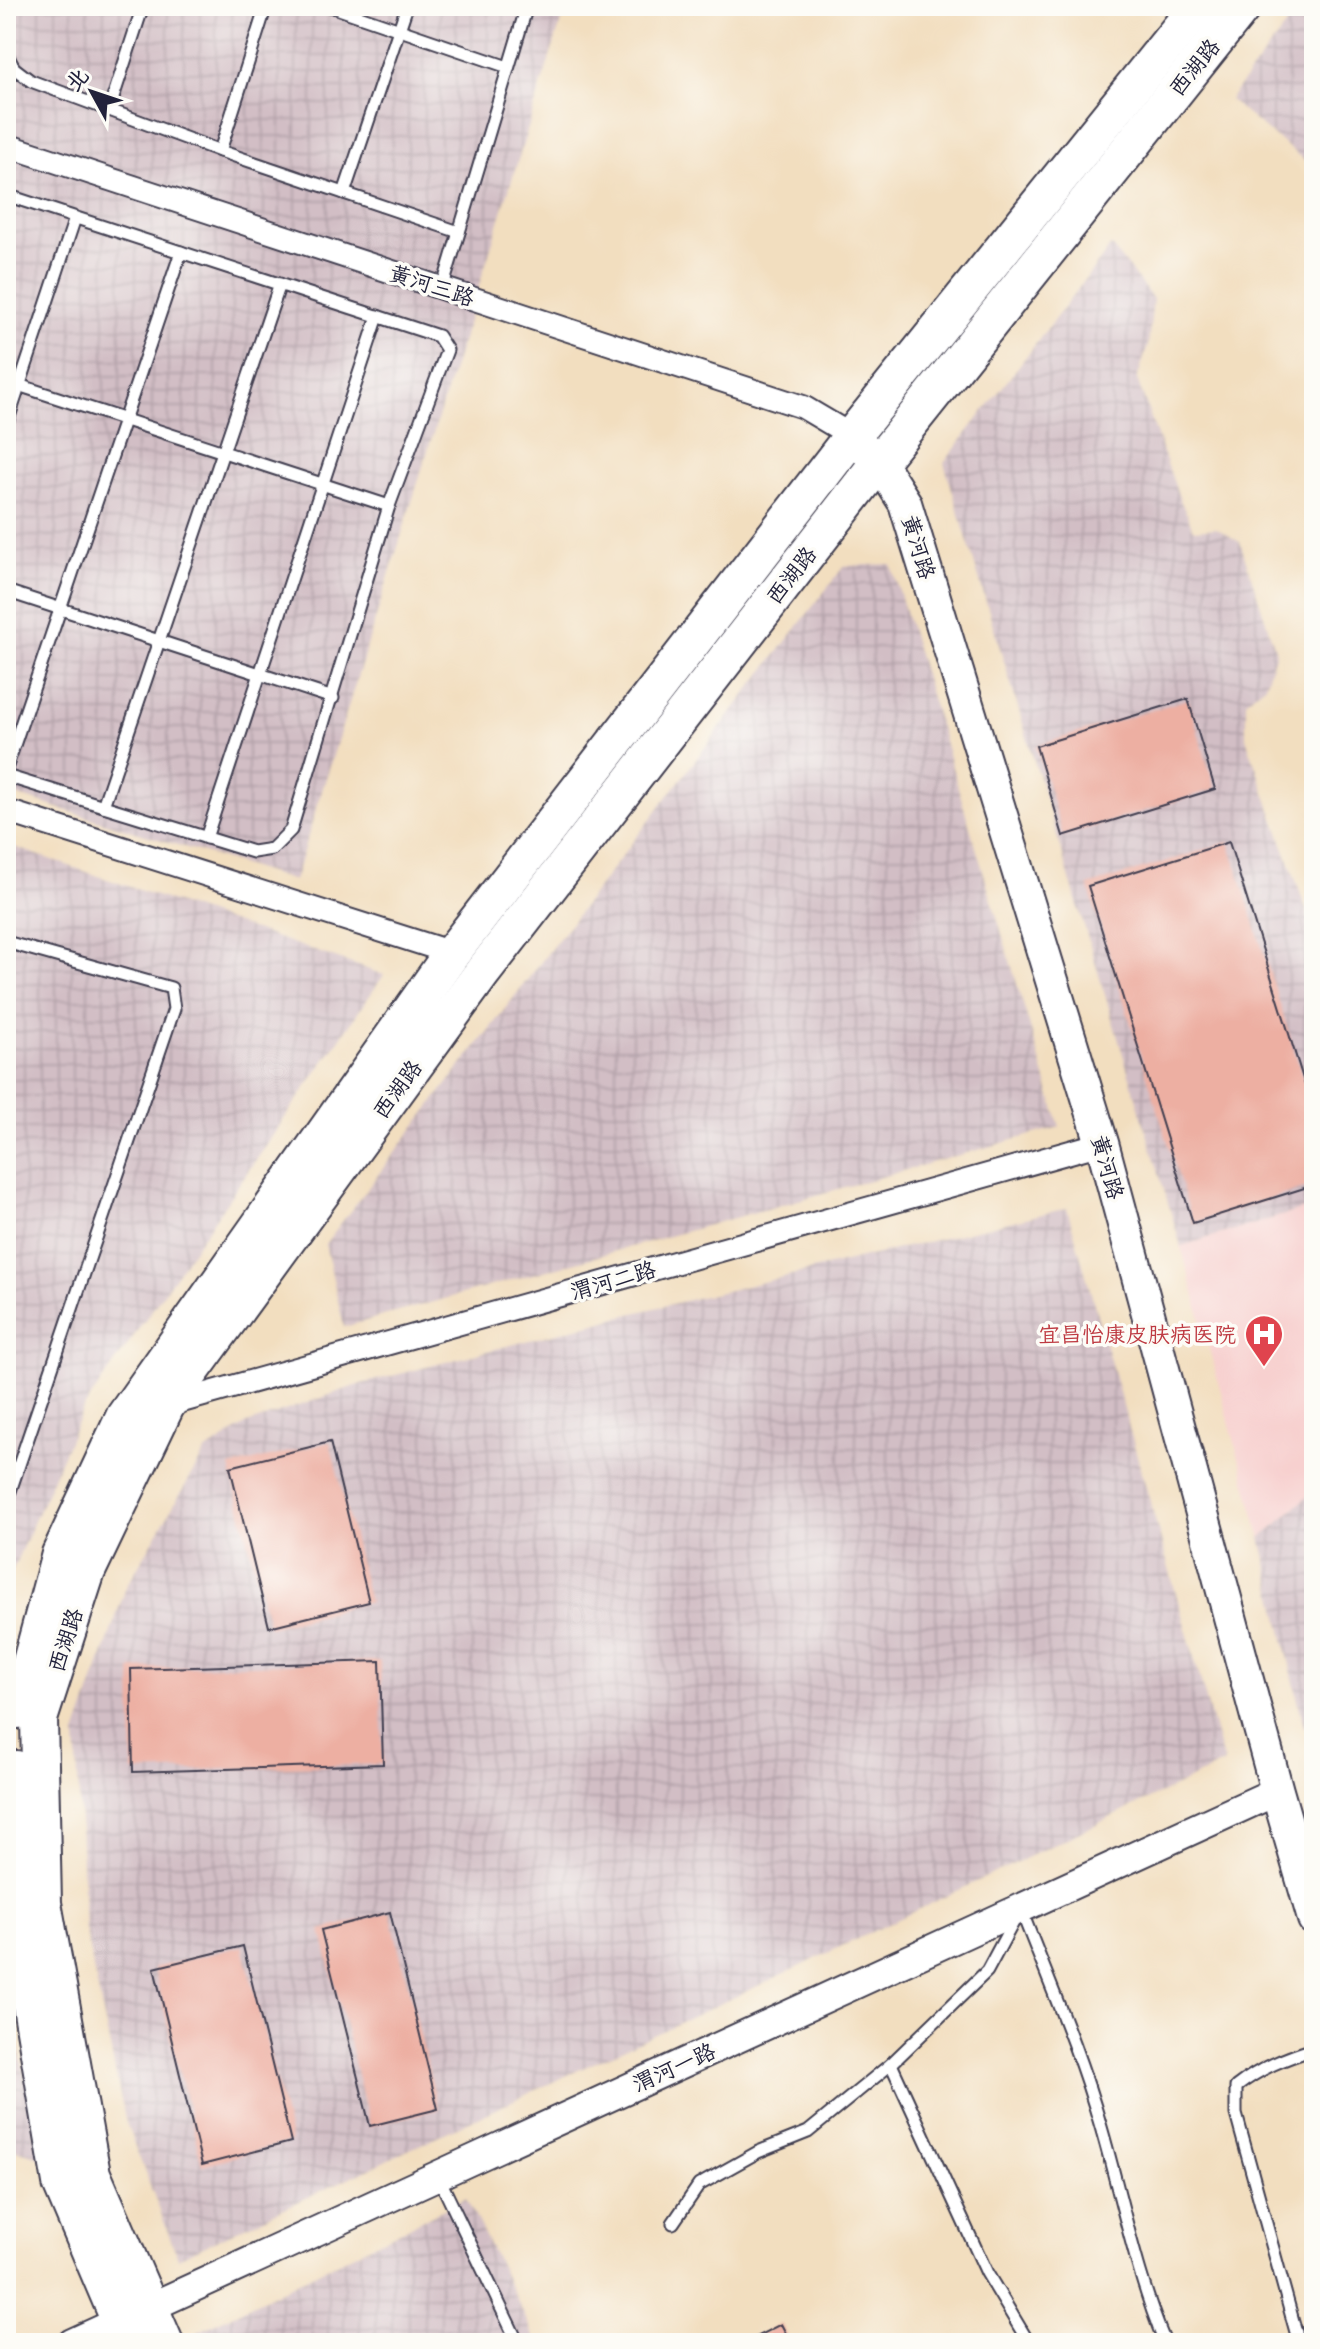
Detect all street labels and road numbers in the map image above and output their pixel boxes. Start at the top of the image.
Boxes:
street label: 西湖路 [1162,33,1226,101]
street label: 黄河三路 [386,258,478,312]
street label: 黄河路 [896,511,942,583]
street label: 西湖路 [760,540,822,610]
street label: 西湖路 [366,1054,428,1124]
street label: 黄河路 [1085,1131,1131,1203]
street label: 渭河二路 [567,1254,659,1306]
street label: 西湖路 [41,1604,89,1676]
street label: 渭河一路 [628,2036,720,2098]

